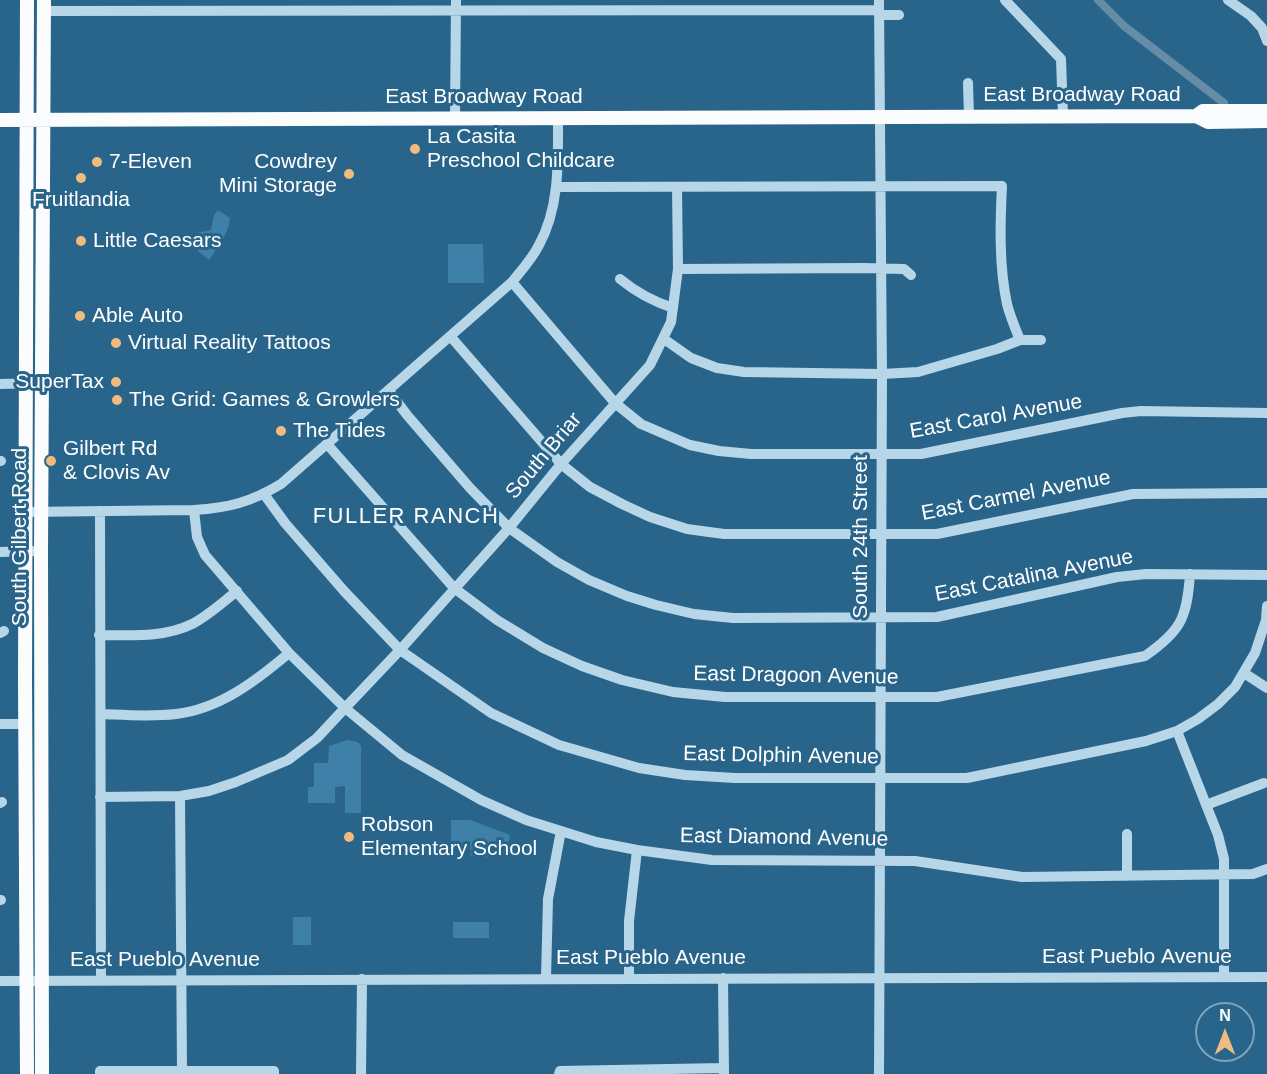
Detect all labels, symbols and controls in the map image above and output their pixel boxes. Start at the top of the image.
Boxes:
street label: East Broadway Road [983,82,1181,108]
street label: East Broadway Road [385,84,583,110]
place label: La Casita Preschool Childcare [427,124,615,174]
marker: La Casita Preschool Childcare [408,142,422,156]
place label: 7-Eleven [109,149,192,175]
place label: Cowdrey Mini Storage [219,149,337,199]
marker: 7-Eleven [90,155,104,169]
marker: Cowdrey Mini Storage [342,167,356,181]
marker: Fruitlandia [74,171,88,185]
place label: Fruitlandia [32,187,130,213]
place label: Little Caesars [93,228,221,254]
marker: Little Caesars [74,234,88,248]
place label: Able Auto [92,303,183,329]
marker: Able Auto [73,309,87,323]
place label: Virtual Reality Tattoos [128,330,331,356]
marker: Virtual Reality Tattoos [109,336,123,350]
place label: SuperTax [15,369,104,395]
marker: SuperTax [109,375,123,389]
place label: The Grid: Games & Growlers [129,387,400,413]
street label: East Carol Avenue [908,389,1084,445]
marker: The Grid: Games & Growlers [110,393,124,407]
street label: South Briar [501,408,587,504]
place label: The Tides [293,418,386,444]
marker: The Tides [274,424,288,438]
place label: Gilbert Rd & Clovis Av [63,436,170,486]
street label: South Gilbert Road [7,448,33,626]
marker: Gilbert Rd & Clovis Av [44,454,58,468]
street label: South 24th Street [848,455,874,619]
street label: East Carmel Avenue [919,465,1113,527]
district label: FULLER RANCH [313,504,499,530]
street label: East Catalina Avenue [933,544,1135,608]
street label: East Dragoon Avenue [693,662,899,690]
street label: East Dolphin Avenue [683,742,879,770]
place label: Robson Elementary School [361,812,537,862]
street label: East Diamond Avenue [680,824,888,852]
marker: Robson Elementary School [342,830,356,844]
street label: East Pueblo Avenue [1042,944,1232,970]
street label: East Pueblo Avenue [556,945,746,971]
street label: East Pueblo Avenue [70,947,260,973]
north arrow [1195,1002,1255,1062]
text: N [1219,1007,1231,1024]

